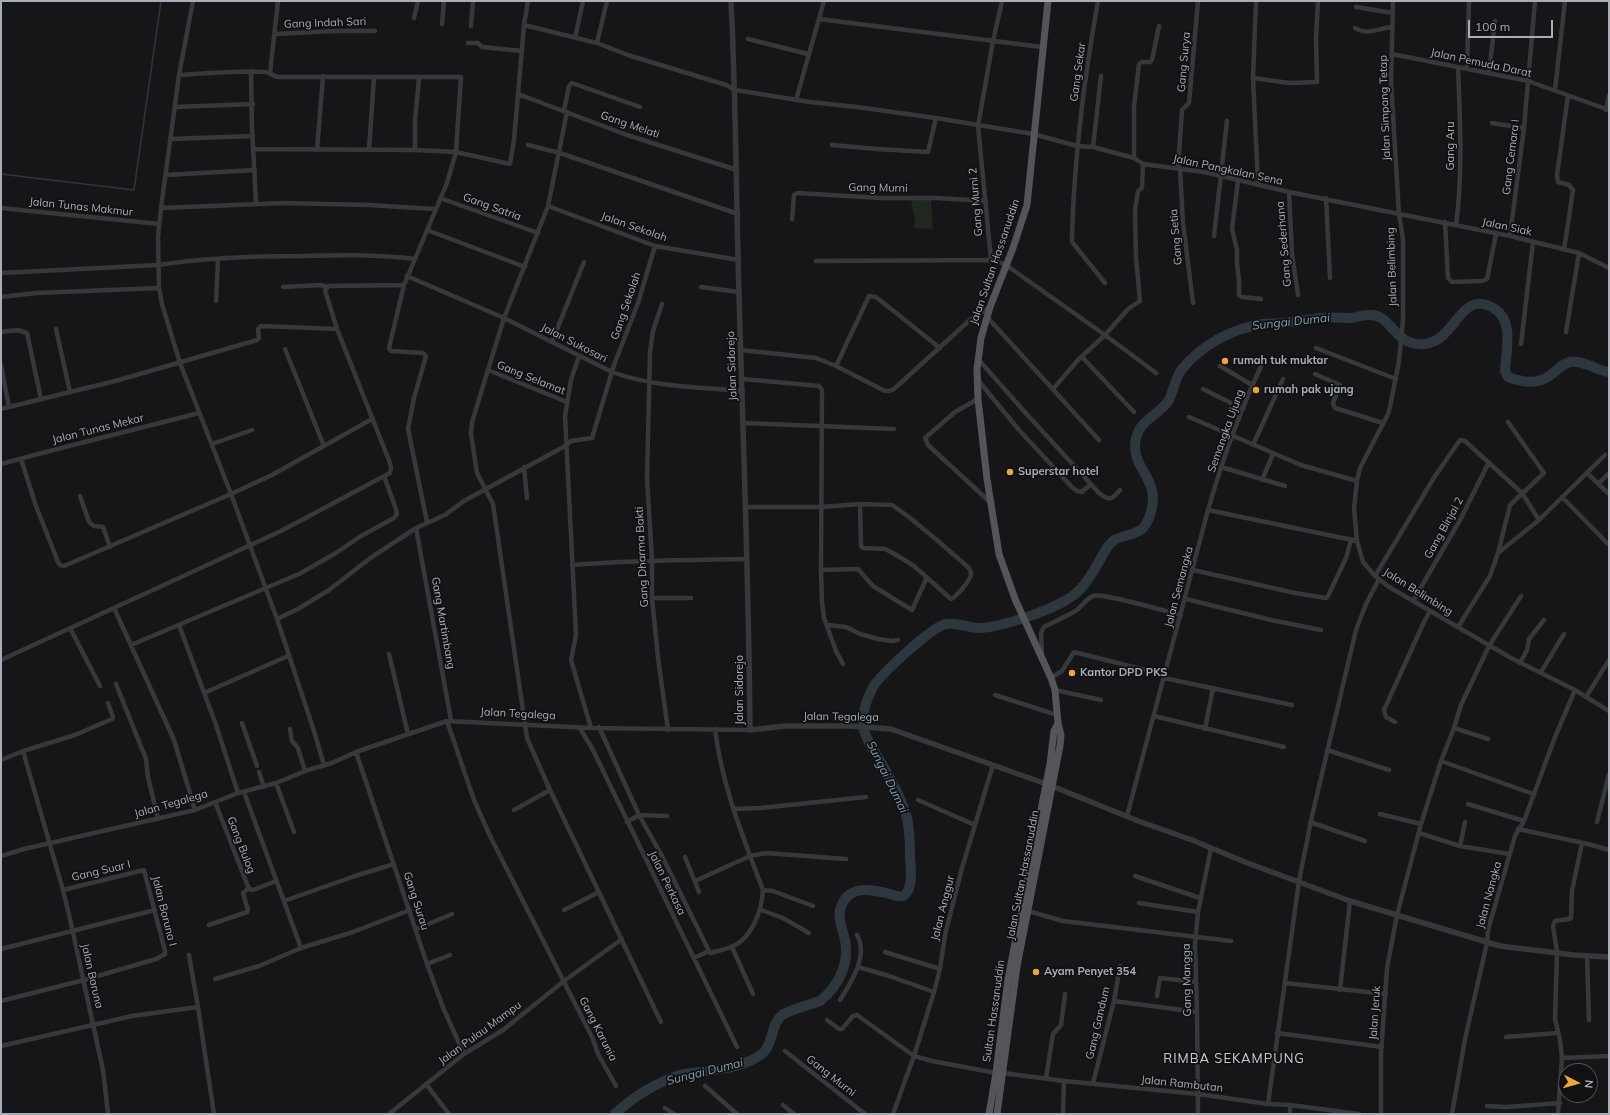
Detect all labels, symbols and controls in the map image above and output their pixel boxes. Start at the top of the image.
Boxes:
scale bar [1470,12,1555,38]
street label: Gang Indah Sari [284,15,366,31]
text: 100 m [1475,19,1510,34]
street label: Gang Surya [1175,31,1193,93]
street label: Gang Sekar [1067,42,1089,102]
street label: Jalan Pemuda Darat [1429,46,1533,80]
street label: Jalan Simpang Tetap [1377,55,1393,161]
street label: Gang Melati [599,109,661,141]
street label: Gang Cemara I [1500,118,1522,196]
street label: Gang Aru [1444,121,1458,171]
street label: Jalan Pangkalan Sena [1172,152,1284,188]
street label: Gang Murni 2 [966,167,986,237]
street label: Gang Murni [848,181,908,195]
street label: Gang Satria [461,190,523,224]
street label: Jalan Tunas Makmur [29,195,133,219]
street label: Jalan Sultan Hassanuddin [967,197,1023,327]
street label: Gang Sederhana [1274,201,1294,287]
street label: Gang Setia [1167,208,1185,266]
street label: Jalan Sekolah [599,210,669,244]
street label: Jalan Siak [1481,215,1533,239]
street label: Jalan Belimbing [1384,227,1400,307]
street label: Gang Sekolah [608,270,644,342]
water label: Sungai Dumai [1251,311,1331,333]
street label: Jalan Sukosari [539,321,609,365]
street label: Jalan Sidorejo [724,331,740,401]
place label: rumah tuk muktar [1233,354,1328,368]
marker: rumah tuk muktar [1220,356,1230,366]
street label: Gang Selamat [495,358,567,398]
place label: rumah pak ujang [1264,383,1354,397]
marker: rumah pak ujang [1251,385,1261,395]
street label: Semangka Ujung [1205,388,1247,474]
street label: Jalan Tunas Mekar [51,411,145,447]
place label: Superstar hotel [1018,465,1099,479]
marker: Superstar hotel [1005,467,1015,477]
street label: Gang Binjai 2 [1422,495,1466,561]
street label: Gang Dharma Bakti [633,506,651,608]
street label: Jalan Semangka [1162,545,1196,629]
street label: Jalan Belimbing [1381,565,1455,619]
street label: Gang Martimbang [428,576,458,670]
street label: Jalan Sidorejo [733,655,747,725]
place label: Kantor DPD PKS [1080,666,1167,680]
marker: Kantor DPD PKS [1067,668,1077,678]
street label: Jalan Tegalega [480,705,556,723]
street label: Jalan Tegalega [803,710,879,724]
water label: Sungai Dumai [863,739,911,815]
street label: Jalan Tegalega [133,787,209,821]
street label: Jalan Sultan Hassanuddin [1004,809,1042,941]
street label: Gang Bulog [224,815,258,875]
street label: Jalan Perkasa [646,849,688,917]
street label: Gang Suar I [70,858,132,884]
street label: Jalan Nangka [1474,860,1504,930]
street label: Gang Surau [400,870,432,932]
street label: Jalan Anggur [929,874,957,942]
street label: Jalan Baruna I [149,875,179,947]
street label: Jalan Baruna [78,942,106,1010]
street label: Gang Mangga [1180,943,1194,1017]
street label: Sultan Hassanuddin [980,959,1008,1063]
place label: Ayam Penyet 354 [1044,965,1136,979]
marker: Ayam Penyet 354 [1031,967,1041,977]
street label: Gang Gandum [1083,985,1113,1061]
street label: Jalan Jeruk [1367,985,1383,1041]
street label: Gang Karunia [576,995,620,1063]
street label: Jalan Pulau Mampu [436,998,524,1068]
district label: RIMBA SEKAMPUNG [1163,1051,1305,1067]
street label: Gang Murni [804,1053,858,1099]
water label: Sungai Dumai [665,1056,745,1088]
north arrow [1558,1063,1598,1103]
street label: Jalan Rambutan [1140,1073,1224,1095]
text: N [1582,1079,1596,1089]

